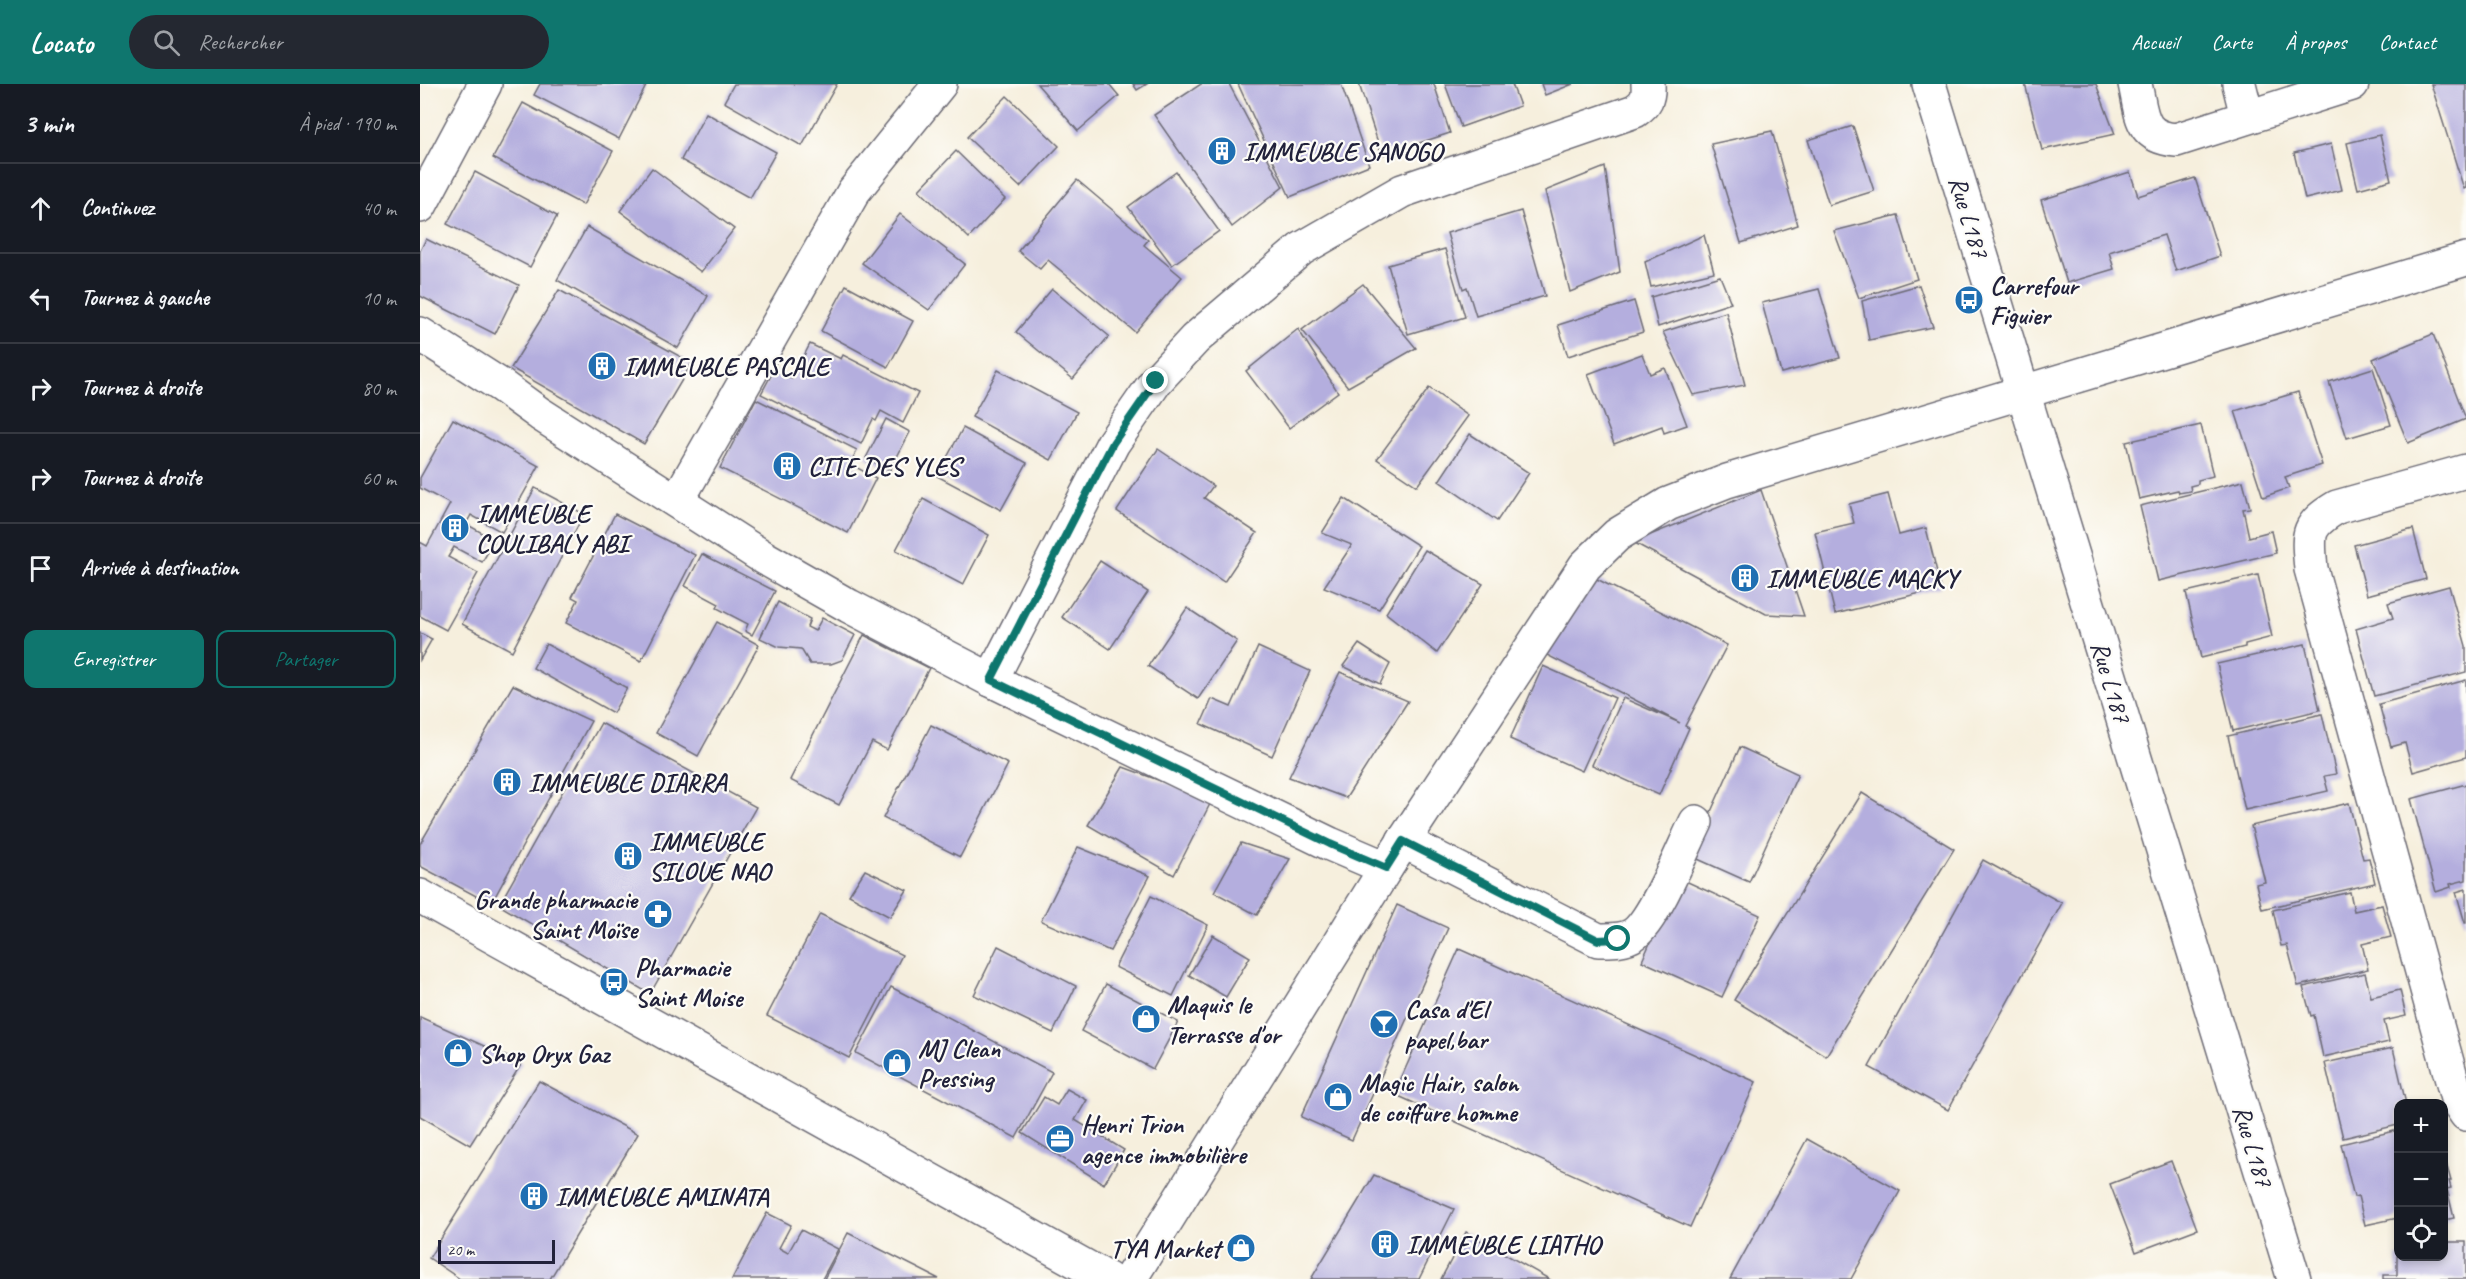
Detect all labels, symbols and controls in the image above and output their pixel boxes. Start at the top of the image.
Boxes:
search box [129,15,549,69]
text: Locato [30,25,93,60]
icon: search [150,26,183,59]
text: Rechercher [198,28,283,56]
text: Accueil [2131,29,2179,55]
text: Carte [2212,29,2252,55]
text: À propos [2285,29,2346,55]
text: Contact [2379,29,2436,55]
text: 3 min [24,107,74,140]
text: À pied · 190 m [299,111,396,136]
building icon: IMMEUBLE SANOGO [1206,135,1238,167]
place label: IMMEUBLE SANOGO [1243,135,1446,168]
street label: Rue L187 [1941,172,1997,263]
icon: ahead [24,192,57,225]
text: Continuez [81,194,154,222]
text: 40 m [362,196,396,221]
place label: Carrefour Figuier [1990,269,2080,332]
icon: left [24,282,57,315]
text: Tournez à gauche [81,284,209,312]
bus stop icon: Carrefour Figuier [1953,284,1985,316]
text: 10 m [362,286,396,311]
building icon: IMMEUBLE PASCALE [586,350,618,382]
place label: IMMEUBLE PASCALE [623,350,833,383]
route end [1142,367,1168,393]
icon: right [24,372,57,405]
text: Tournez à droite [81,374,201,402]
text: 80 m [362,376,396,401]
building icon: CITE DES YLES [771,450,803,482]
place label: CITE DES YLES [808,450,966,483]
icon: right [24,462,57,495]
text: Tournez à droite [81,464,201,492]
text: 60 m [362,466,396,491]
place label: IMMEUBLE COULIBALY ABI [476,497,633,560]
building icon: IMMEUBLE COULIBALY ABI [439,512,471,544]
icon: arrive [24,552,57,585]
text: Arrivée à destination [81,554,239,582]
building icon: IMMEUBLE MACKY [1729,562,1761,594]
place label: IMMEUBLE MACKY [1766,562,1962,595]
button: Enregistrer [24,630,204,688]
button: Partager [216,630,396,688]
street label: Rue L187 [2083,637,2139,728]
building icon: IMMEUBLE DIARRA [491,766,523,798]
place label: IMMEUBLE DIARRA [528,766,728,799]
place label: IMMEUBLE SILOUE NAO [649,825,774,888]
building icon: IMMEUBLE SILOUE NAO [612,840,644,872]
place label: Grande pharmacie Saint Moïse [474,883,639,946]
pharmacy icon: Grande pharmacie Saint Moïse [642,898,674,930]
route start [1604,925,1630,951]
place label: Pharmacie Saint Moise [635,951,745,1014]
bus stop icon: Pharmacie Saint Moise [598,966,630,998]
place label: Maquis le Terrasse d'or [1167,988,1283,1051]
place label: Casa d'El papel,bar [1405,993,1492,1056]
shop icon: Maquis le Terrasse d'or [1130,1003,1162,1035]
bar icon: Casa d'El papel,bar [1368,1008,1400,1040]
place label: MJ Clean Pressing [918,1032,1001,1095]
shop icon: Shop Oryx Gaz [442,1037,474,1069]
place label: Shop Oryx Gaz [479,1037,611,1070]
shop icon: MJ Clean Pressing [881,1047,913,1079]
place label: Magic Hair, salon de coiffure homme [1359,1066,1520,1129]
shop icon: Magic Hair, salon de coiffure homme [1322,1081,1354,1113]
map controls [2394,1099,2448,1261]
button: + [2394,1099,2448,1153]
street label: Rue L187 [2225,1101,2281,1192]
place label: Henri Trion agence immobilière [1081,1108,1248,1171]
office icon: Henri Trion agence immobilière [1044,1123,1076,1155]
button: − [2394,1153,2448,1207]
building icon: IMMEUBLE AMINATA [518,1180,550,1212]
place label: IMMEUBLE AMINATA [555,1180,770,1213]
button: locate [2394,1207,2448,1261]
building icon: IMMEUBLE LIATHO [1369,1228,1401,1260]
place label: IMMEUBLE LIATHO [1406,1228,1604,1261]
place label: TYA Market [1110,1232,1224,1265]
shop icon: TYA Market [1225,1232,1257,1264]
scale bar [438,1237,555,1264]
text: 20 m [447,1240,474,1260]

